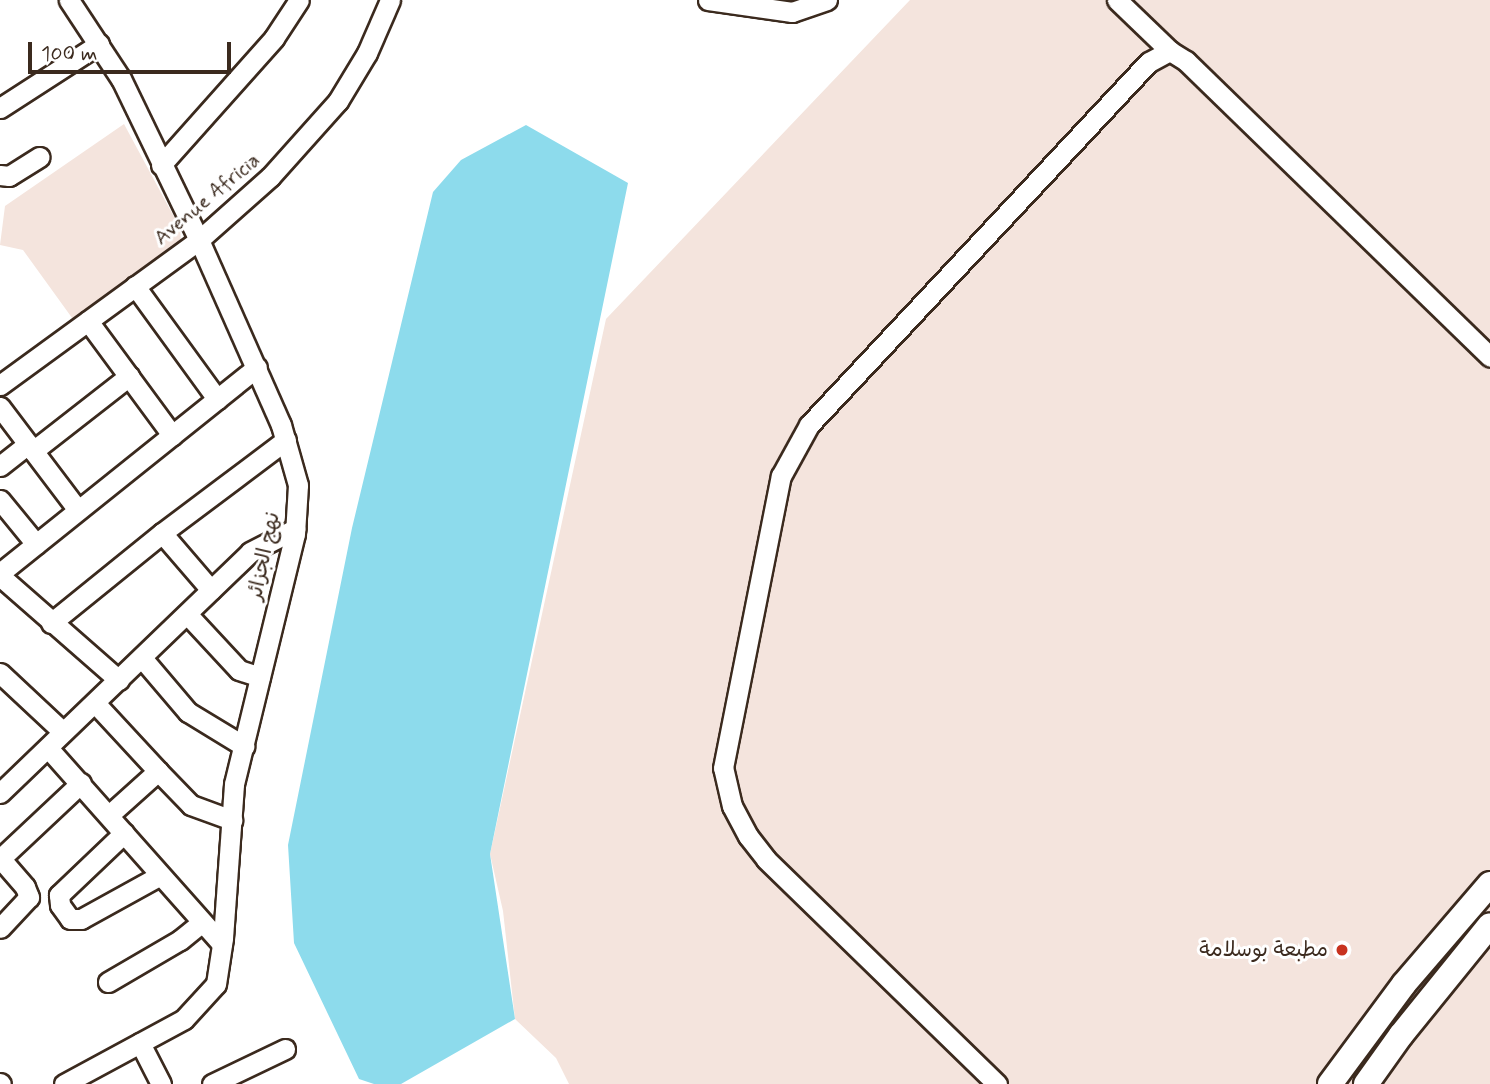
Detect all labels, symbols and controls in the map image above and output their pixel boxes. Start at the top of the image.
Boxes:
scale bar [32,28,234,72]
text: 100 m [41,40,97,68]
street label: Avenue Africia [148,147,266,251]
street label: نهج الجزائر [242,510,286,602]
place label: مطبعة بوسلامة [1199,937,1328,963]
marker: مطبعة بوسلامة [1334,942,1350,958]

